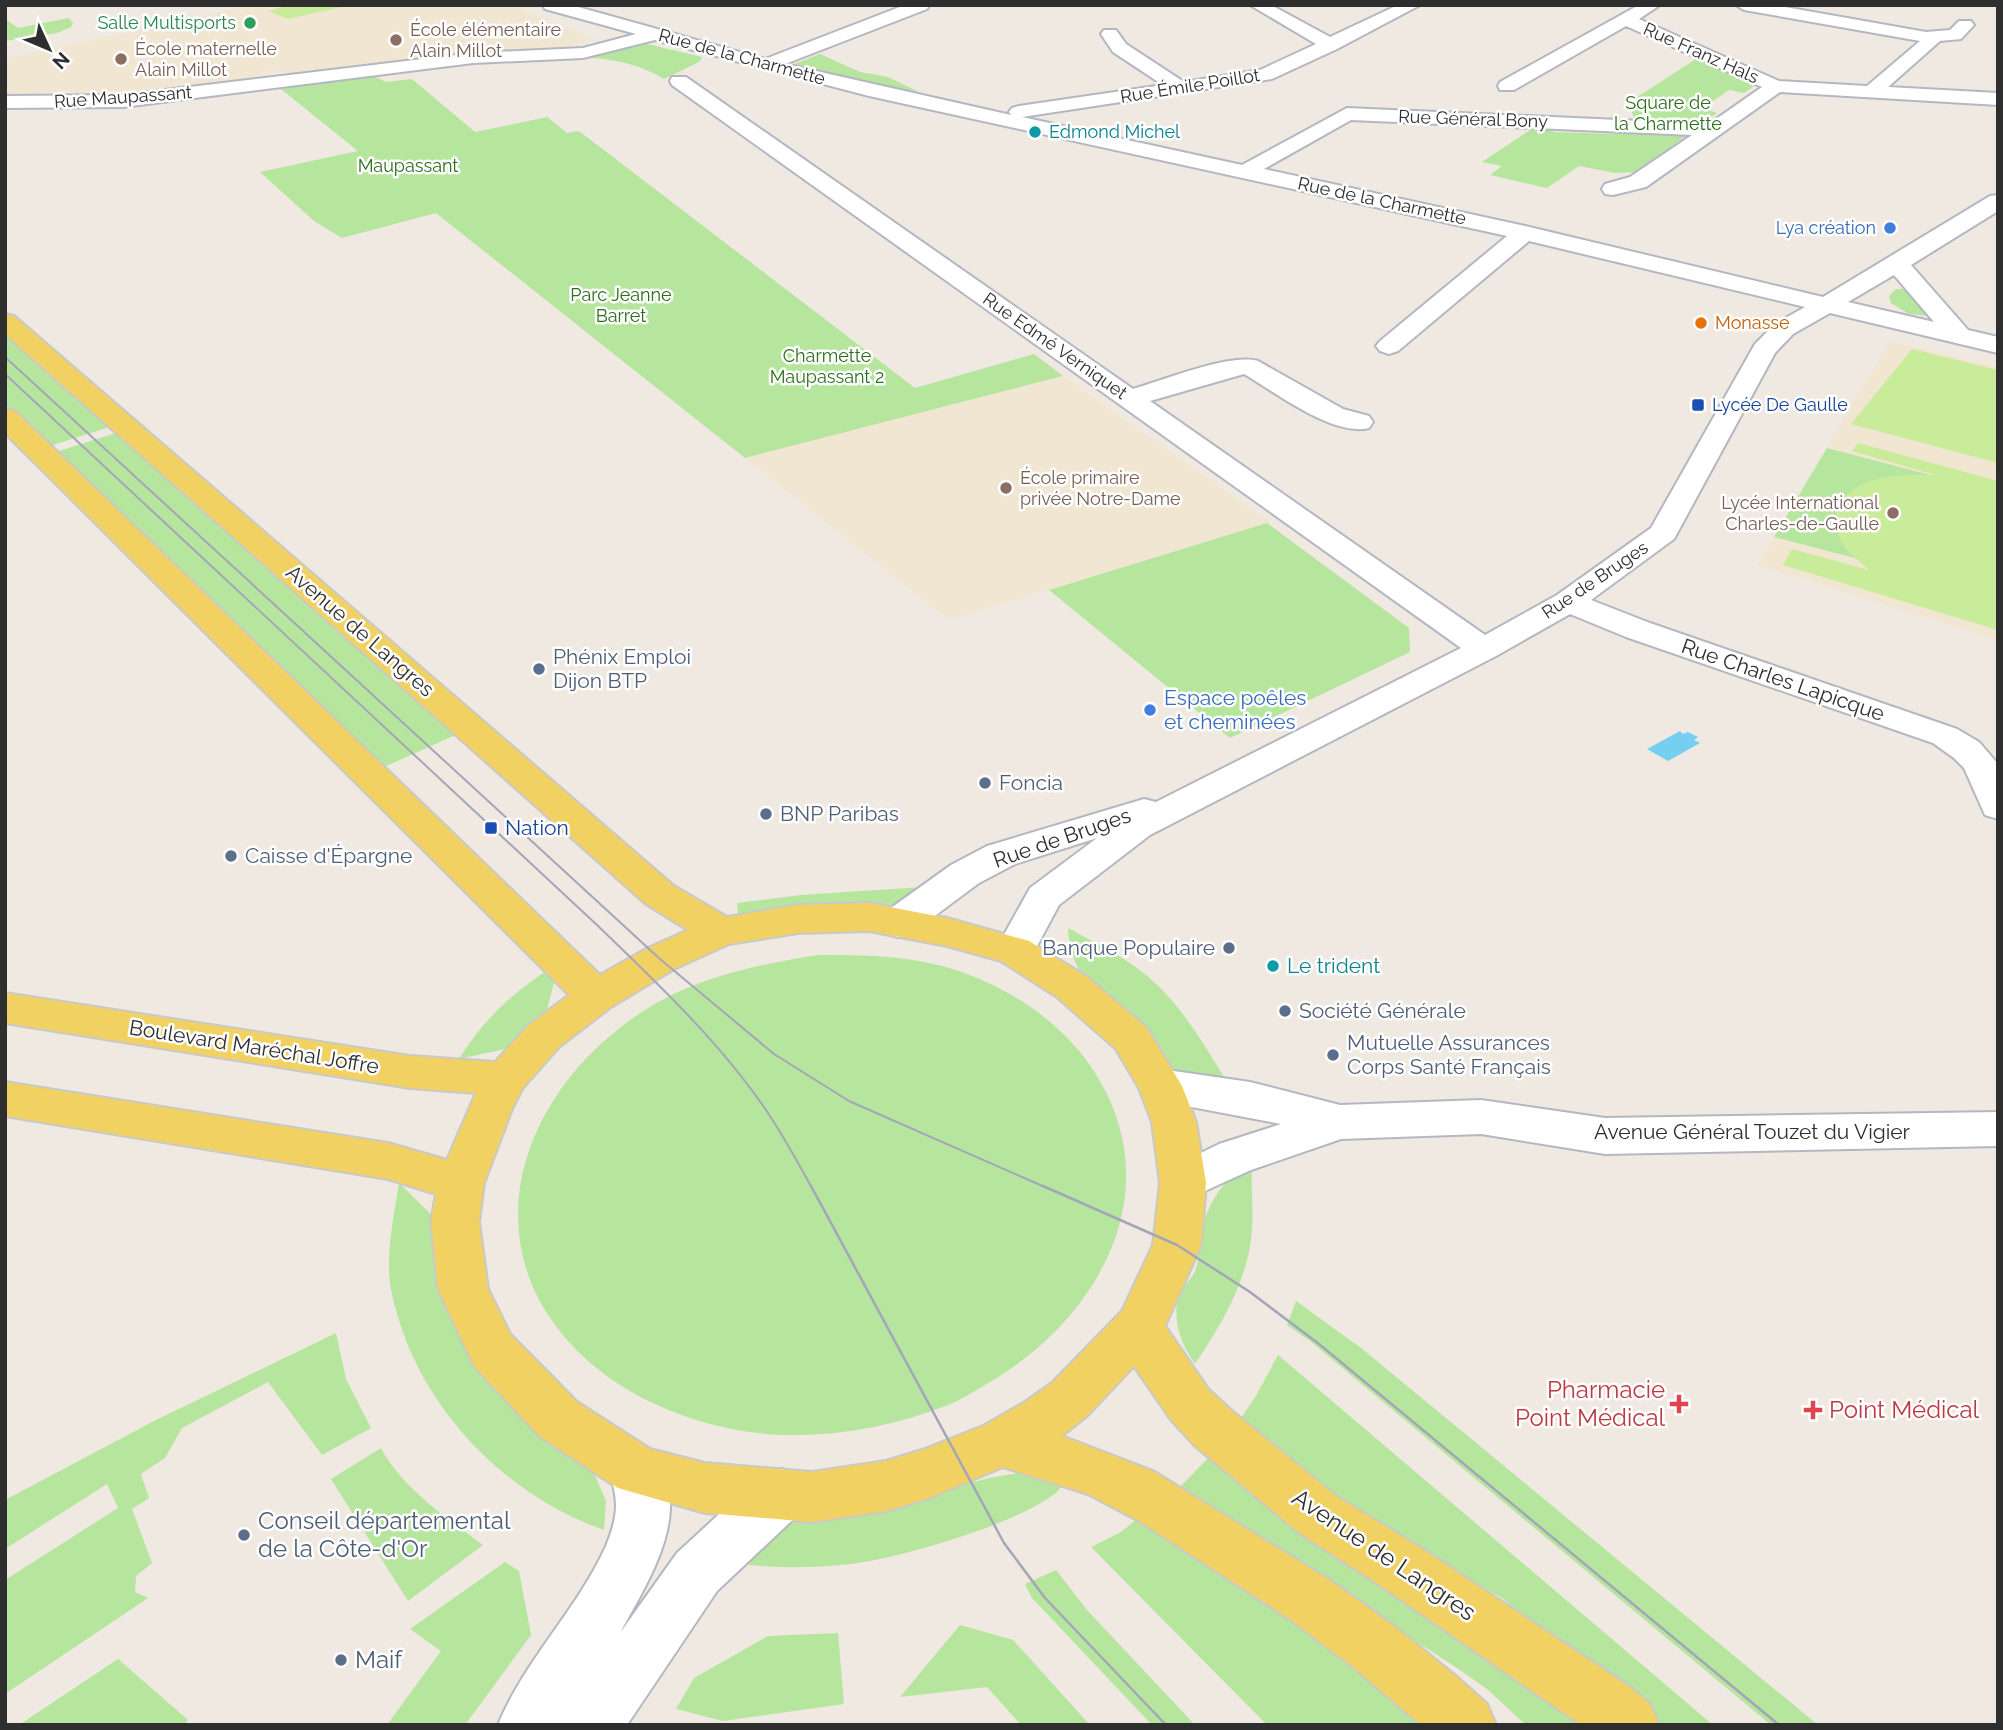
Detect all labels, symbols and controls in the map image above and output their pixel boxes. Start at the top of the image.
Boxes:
place label: Salle Multisports [97,12,236,33]
north arrow [14,14,84,84]
marker: Salle Multisports [242,15,258,31]
place label: École élémentaire Alain Millot [410,18,562,61]
street label: Rue Franz Hals [1640,18,1762,87]
street label: Rue de la Charmette [657,24,828,89]
marker: École élémentaire Alain Millot [388,32,404,48]
place label: École maternelle Alain Millot [135,37,277,80]
text: N [48,48,74,74]
marker: École maternelle Alain Millot [113,51,129,67]
street label: Rue Émile Poillot [1119,63,1261,107]
street label: Rue Maupassant [53,81,193,112]
park label: Square de la Charmette [1614,92,1722,134]
street label: Rue Général Bony [1398,105,1548,132]
place label: Edmond Michel [1049,121,1180,142]
marker: Edmond Michel [1027,124,1043,140]
park label: Maupassant [358,155,458,176]
street label: Rue de la Charmette [1296,172,1469,229]
place label: Lya création [1776,217,1876,238]
marker: Lya création [1882,220,1898,236]
park label: Parc Jeanne Barret [570,284,672,326]
street label: Rue Edmé Verniquet [979,288,1131,403]
place label: Monasse [1715,312,1790,333]
marker: Monasse [1693,315,1709,331]
park label: Charmette Maupassant 2 [770,345,884,387]
place label: Lycée De Gaulle [1712,394,1848,415]
marker: Lycée De Gaulle [1690,397,1706,413]
place label: École primaire privée Notre-Dame [1020,466,1181,509]
marker: École primaire privée Notre-Dame [998,480,1014,496]
place label: Lycée International Charles-de-Gaulle [1721,492,1879,534]
marker: Lycée International Charles-de-Gaulle [1885,505,1901,521]
street label: Rue de Bruges [1538,536,1652,623]
street label: Avenue de Langres [281,559,440,702]
street label: Rue Charles Lapicque [1678,633,1888,726]
place label: Phénix Emploi Dijon BTP [553,644,691,693]
marker: Phénix Emploi Dijon BTP [531,661,547,677]
place label: Espace poêles et cheminées [1164,685,1306,734]
marker: Espace poêles et cheminées [1142,702,1158,718]
place label: Foncia [999,770,1063,795]
marker: Foncia [977,775,993,791]
place label: BNP Paribas [780,801,899,826]
street label: Rue de Bruges [990,802,1134,873]
marker: BNP Paribas [758,806,774,822]
place label: Nation [505,815,569,840]
marker: Nation [483,820,499,836]
place label: Caisse d'Épargne [245,843,412,868]
marker: Caisse d'Épargne [223,848,239,864]
place label: Banque Populaire [1042,935,1215,960]
marker: Banque Populaire [1221,940,1237,956]
place label: Le trident [1287,953,1380,978]
marker: Le trident [1265,958,1281,974]
place label: Société Générale [1299,998,1466,1023]
marker: Société Générale [1277,1003,1293,1019]
street label: Boulevard Maréchal Joffre [127,1014,381,1079]
place label: Mutuelle Assurances Corps Santé Français [1347,1030,1551,1079]
marker: Mutuelle Assurances Corps Santé Français [1325,1047,1341,1063]
street label: Avenue Général Touzet du Vigier [1594,1119,1911,1144]
place label: Pharmacie Point Médical [1515,1375,1665,1432]
place label: Point Médical [1829,1395,1980,1424]
marker: Pharmacie Point Médical [1671,1396,1687,1412]
marker: Point Médical [1803,1400,1823,1420]
street label: Avenue de Langres [1287,1482,1482,1627]
place label: Conseil départemental de la Côte-d'Or [258,1506,511,1563]
marker: Conseil départemental de la Côte-d'Or [236,1527,252,1543]
place label: Maif [355,1645,403,1674]
marker: Maif [333,1652,349,1668]

